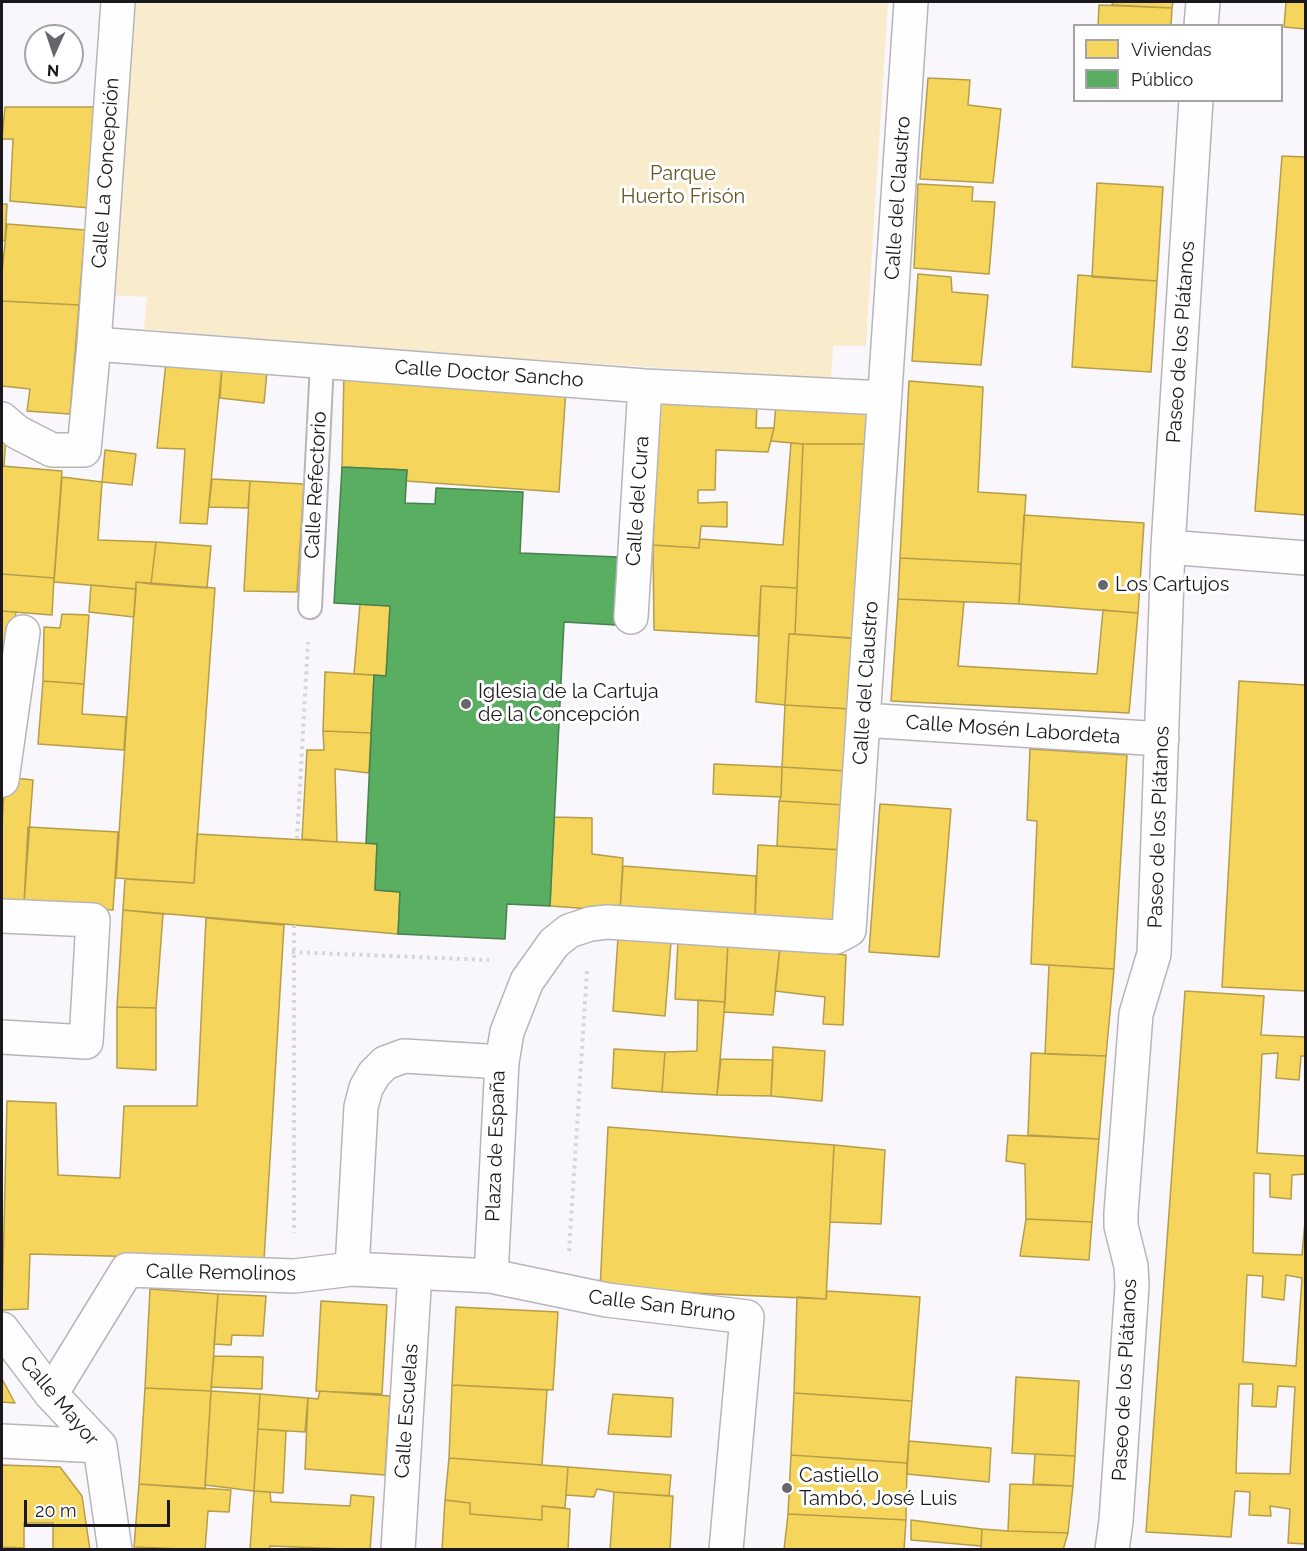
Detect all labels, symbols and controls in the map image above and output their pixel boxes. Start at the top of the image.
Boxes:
north arrow [24,24,84,84]
legend [1073,24,1283,102]
text: Viviendas [1131,39,1211,60]
text: N [47,61,60,80]
text: Público [1131,69,1193,90]
street label: Calle La Concepción [87,77,125,269]
street label: Calle del Claustro [880,115,916,281]
park label: Parque Huerto Frisón [621,162,745,209]
street label: Paseo de los Plátanos [1162,240,1200,444]
street label: Calle Doctor Sancho [394,355,584,393]
street label: Calle Refectorio [300,411,332,559]
street label: Calle del Cura [621,435,655,567]
place label: Los Cartujos [1115,573,1229,597]
marker: Los Cartujos [1096,578,1110,592]
street label: Calle del Claustro [848,600,884,766]
place label: Iglesia de la Cartuja de la Concepción [478,680,659,727]
marker: Iglesia de la Cartuja de la Concepción [459,697,473,711]
street label: Calle Mosén Labordeta [905,711,1121,749]
street label: Paseo de los Plátanos [1143,725,1175,929]
street label: Plaza de España [481,1070,511,1222]
street label: Calle Remolinos [146,1260,296,1286]
street label: Paseo de los Plátanos [1108,1278,1142,1482]
street label: Calle San Bruno [587,1285,737,1327]
street label: Calle Escuelas [390,1343,424,1479]
street label: Calle Mayor [15,1351,103,1451]
place label: Castiello Tambó, José Luis [799,1464,957,1511]
marker: Castiello Tambó, José Luis [780,1481,794,1495]
scale bar [27,1488,172,1526]
text: 20 m [35,1500,77,1521]

